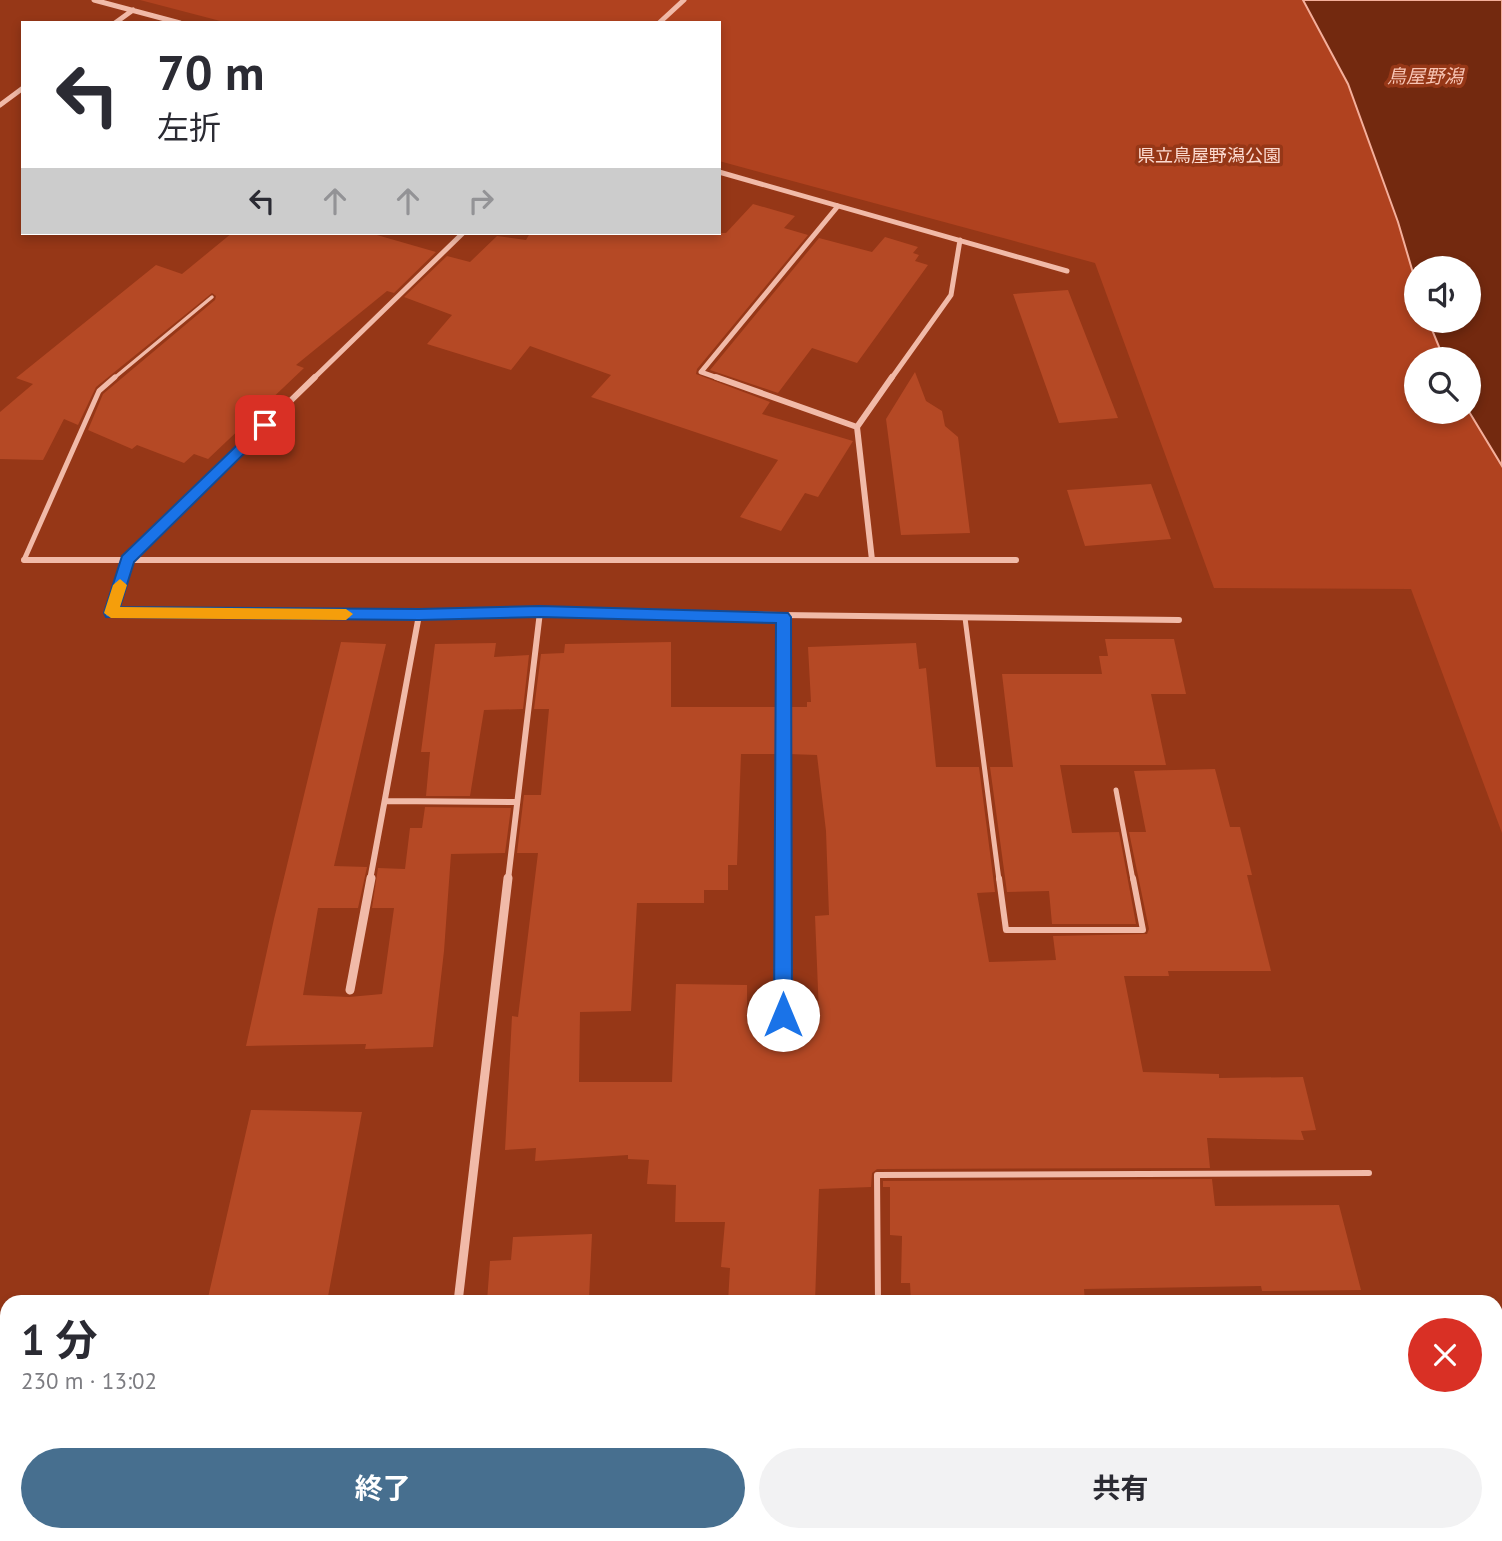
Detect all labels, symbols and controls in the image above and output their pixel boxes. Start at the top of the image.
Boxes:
text: 70 m [157,40,264,104]
icon: left [42,49,133,140]
water label: 鳥屋野潟 [1387,64,1465,88]
text: 左折 [157,106,221,148]
park label: 県立鳥屋野潟公園 [1137,144,1281,167]
icon: left [243,182,281,220]
icon: ahead [316,182,354,220]
icon: ahead [389,182,427,220]
icon: right [462,182,500,220]
map controls [1404,256,1481,424]
button: sound [1404,256,1481,333]
button: search [1404,347,1481,424]
pin [235,395,295,455]
icon: arrive [246,406,284,444]
position arrow [746,978,820,1052]
text: 1 分 [21,1312,97,1367]
button: close [1408,1318,1482,1392]
text: 230 m · 13:02 [21,1366,157,1395]
button: 終了 [21,1448,745,1528]
button: 共有 [759,1448,1482,1528]

